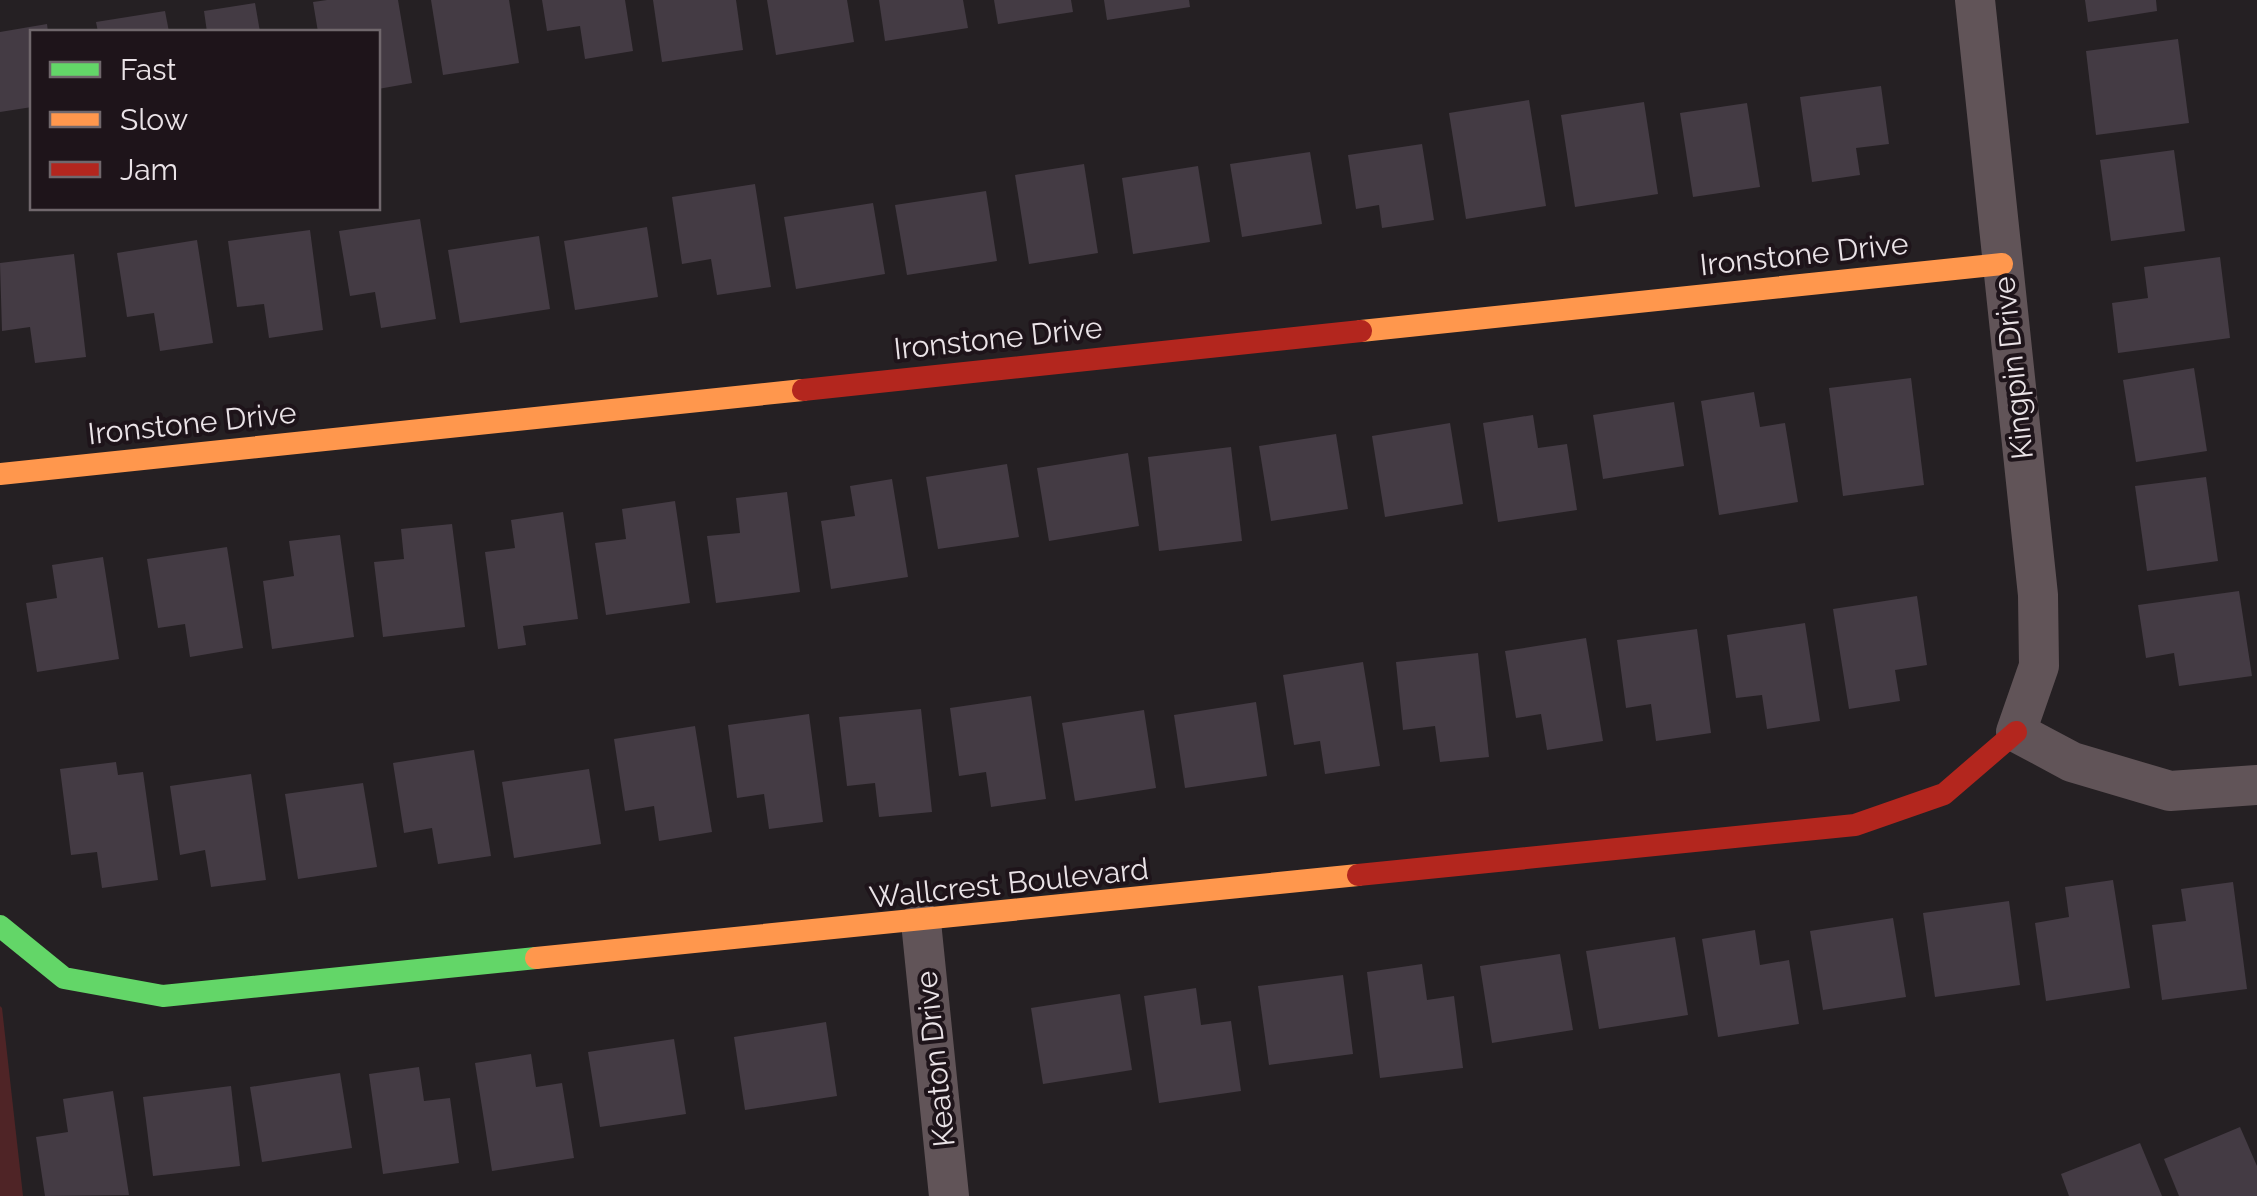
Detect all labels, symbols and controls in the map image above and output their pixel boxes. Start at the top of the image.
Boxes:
legend [30,30,380,210]
text: Fast [120,52,177,87]
text: Slow [120,102,188,137]
text: Jam [120,152,178,187]
street label: Ironstone Drive [1698,226,1910,282]
street label: Kingpin Drive [1986,275,2040,461]
street label: Ironstone Drive [892,310,1104,366]
street label: Ironstone Drive [86,395,298,451]
street label: Wallcrest Boulevard [868,851,1150,915]
street label: Keaton Drive [908,969,962,1149]

